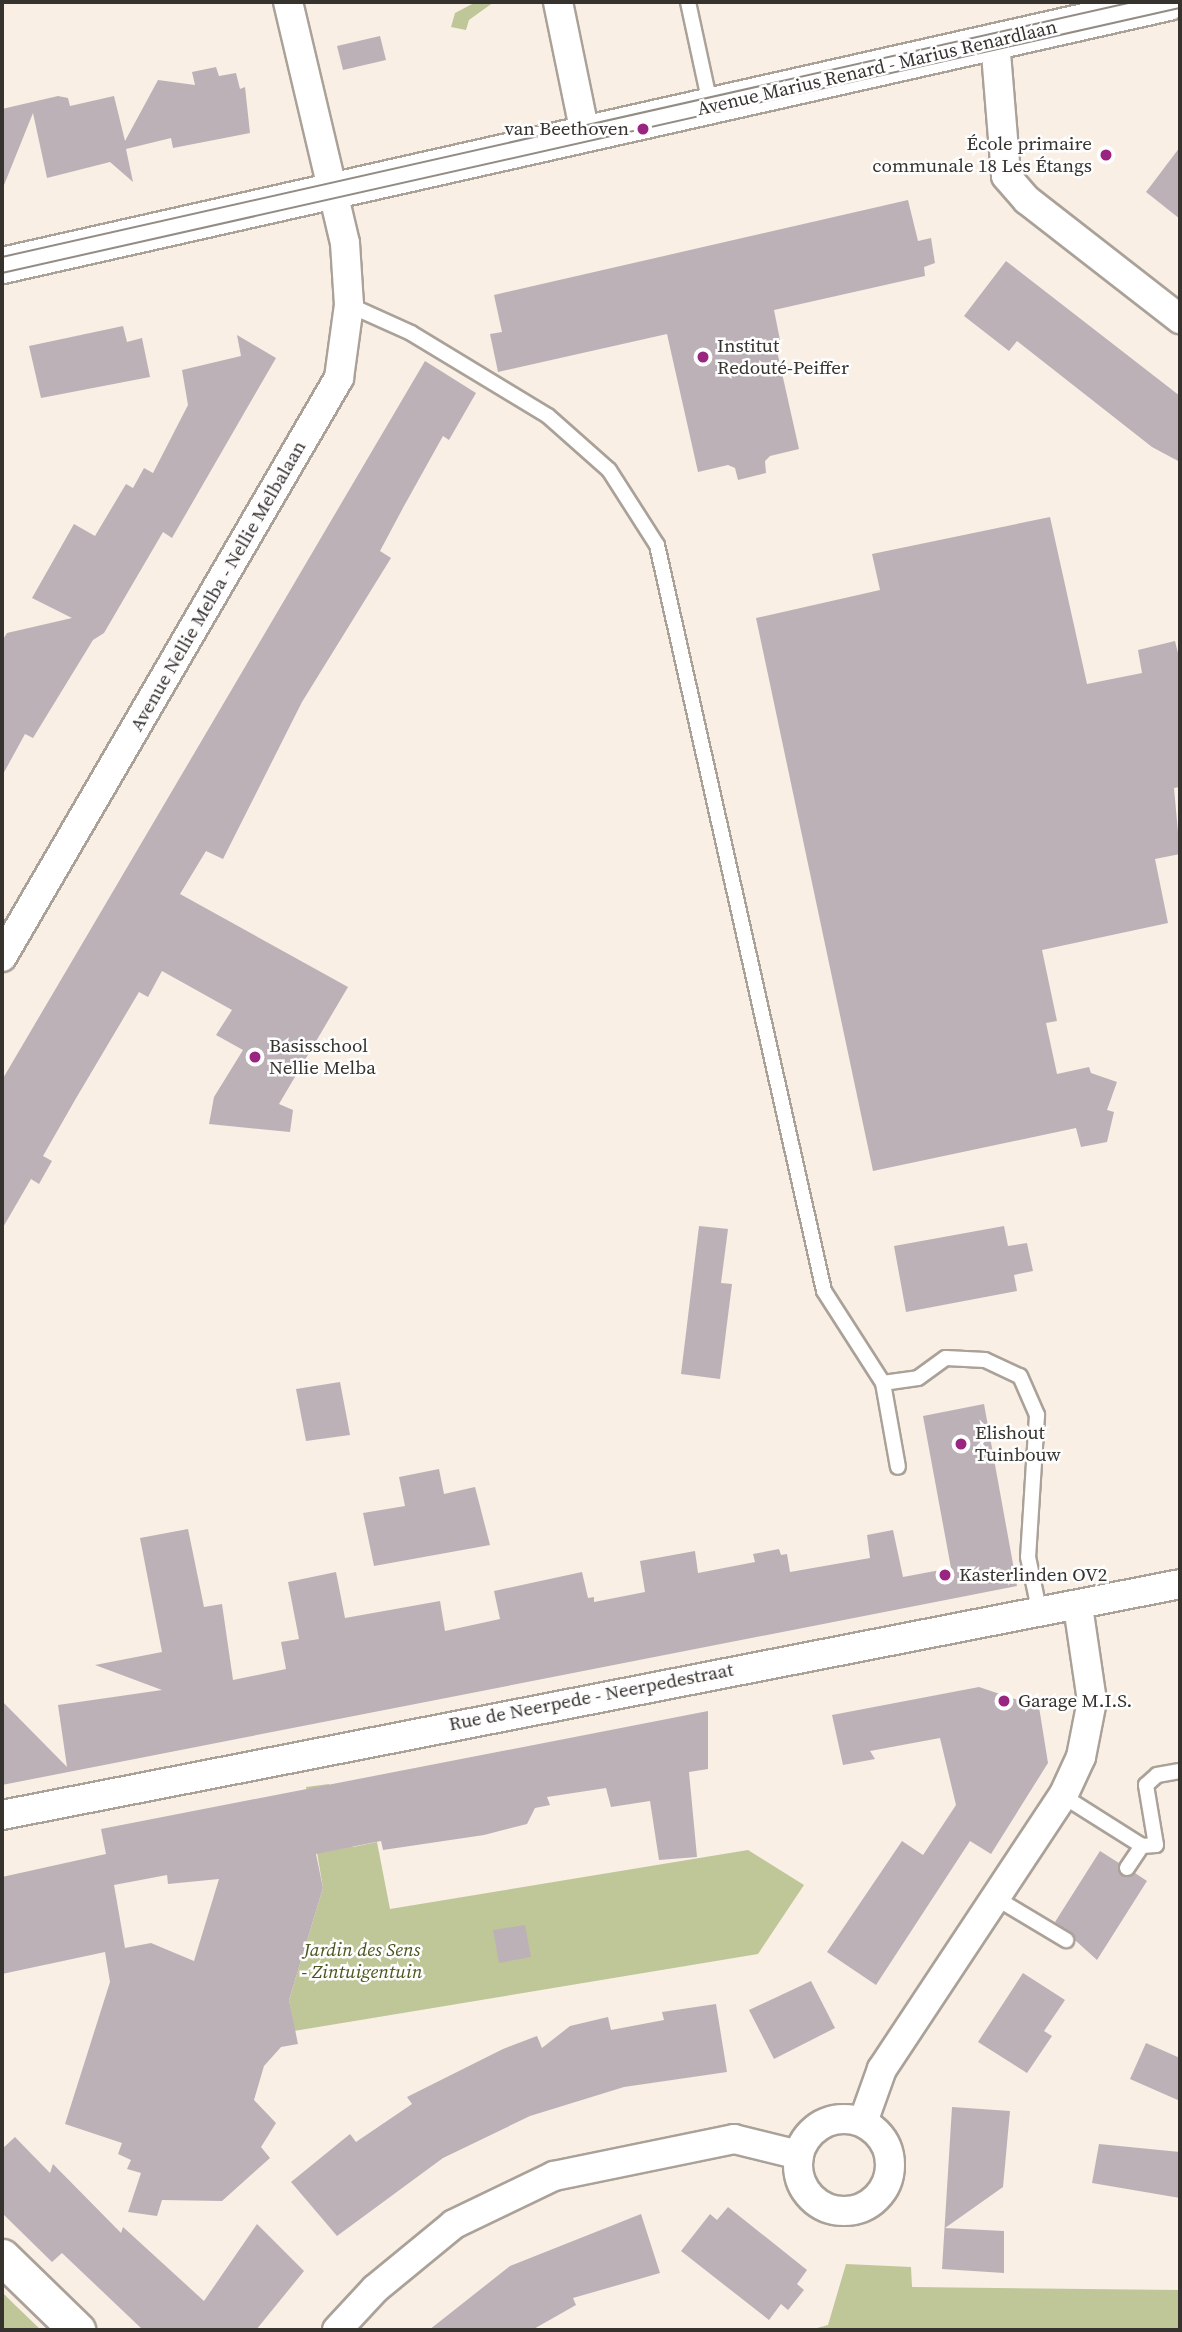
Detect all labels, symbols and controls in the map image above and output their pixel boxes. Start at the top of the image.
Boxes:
street label: Avenue Marius Renard - Marius Renardlaan [695,15,1059,121]
place label: van Beethoven [504,118,629,140]
marker: van Beethoven [635,121,651,137]
place label: École primaire communale 18 Les Étangs [872,133,1092,177]
marker: École primaire communale 18 Les Étangs [1098,147,1114,163]
place label: Institut Redouté-Peiffer [717,335,849,379]
marker: Institut Redouté-Peiffer [695,349,711,365]
street label: Avenue Nellie Melba - Nellie Melbalaan [125,437,311,735]
place label: Basisschool Nellie Melba [269,1035,376,1079]
marker: Basisschool Nellie Melba [247,1049,263,1065]
place label: Elishout Tuinbouw [975,1422,1061,1466]
marker: Elishout Tuinbouw [953,1436,969,1452]
place label: Kasterlinden OV2 [959,1564,1107,1586]
marker: Kasterlinden OV2 [937,1567,953,1583]
street label: Rue de Neerpede - Neerpedestraat [447,1658,735,1736]
place label: Garage M.I.S. [1018,1690,1132,1712]
marker: Garage M.I.S. [996,1693,1012,1709]
park label: Jardin des Sens - Zintuigentuin [302,1939,422,1983]

